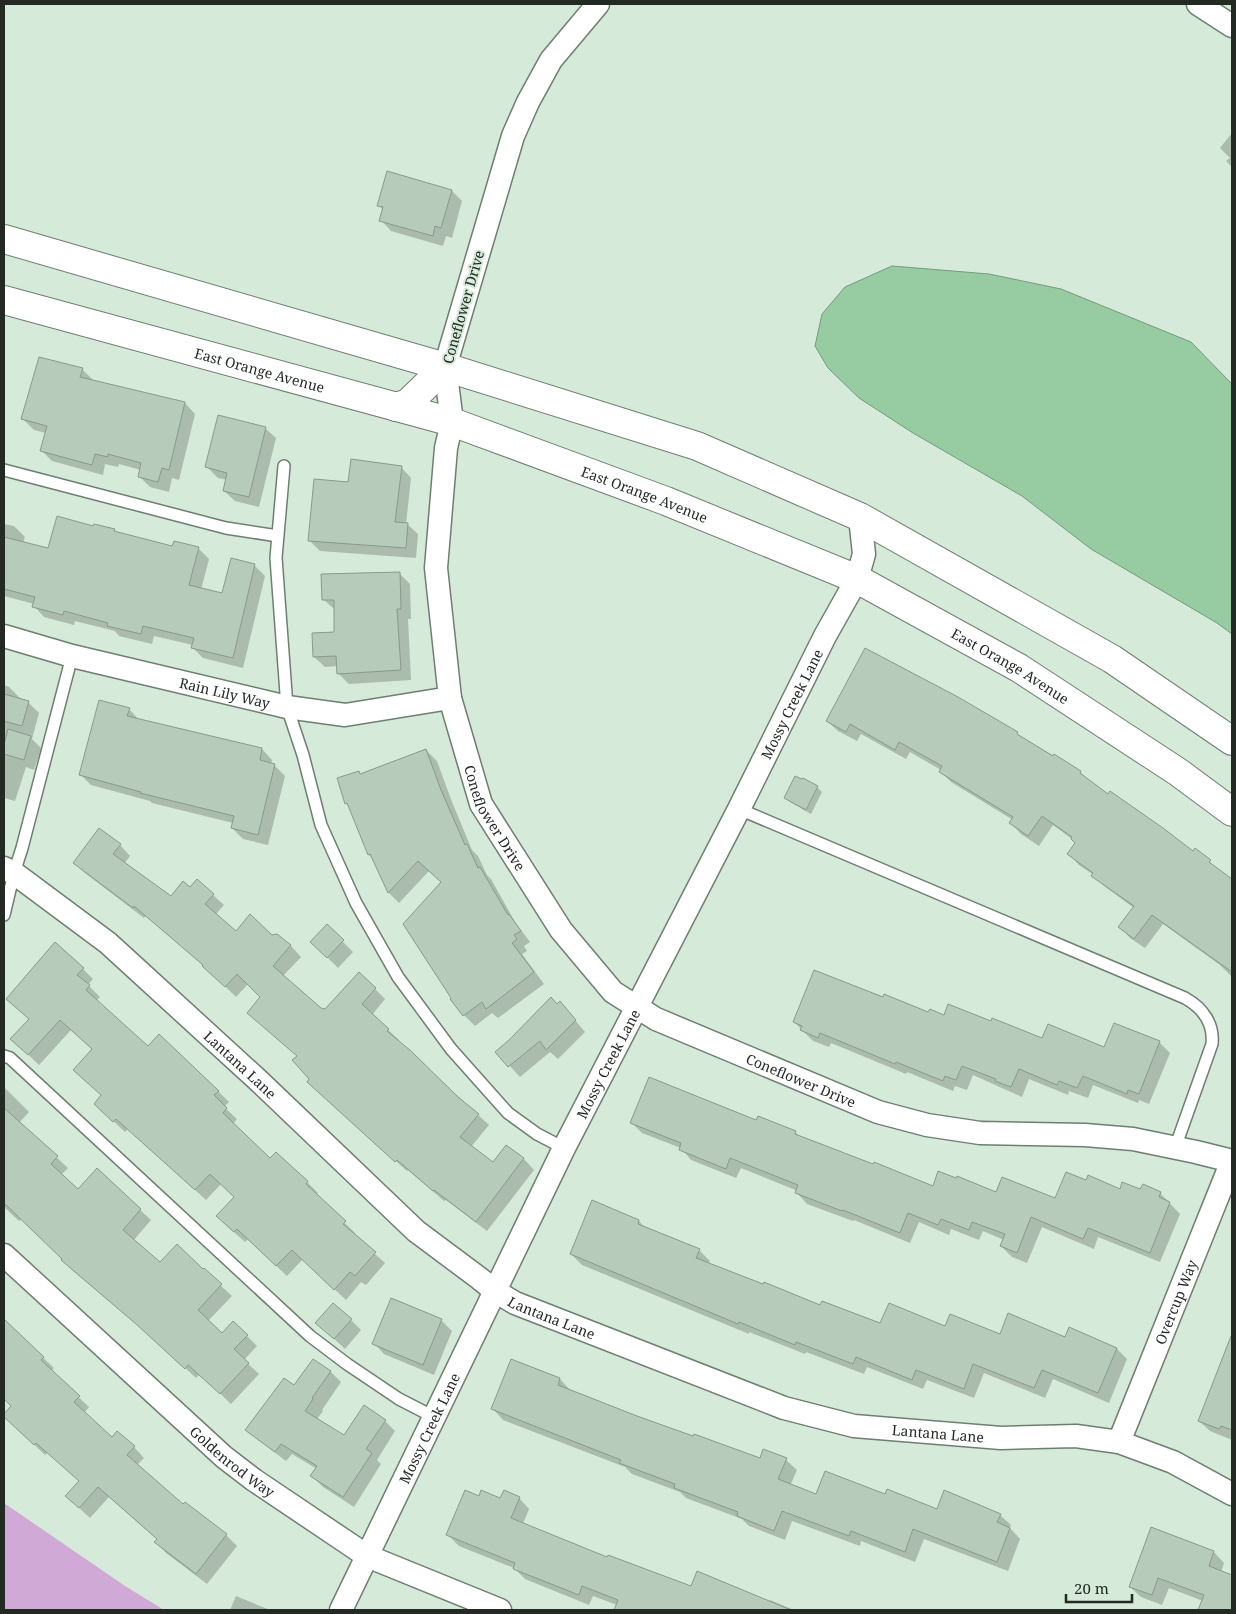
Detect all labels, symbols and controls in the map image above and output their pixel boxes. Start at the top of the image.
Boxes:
street label: Coneflower Drive [438,248,488,366]
street label: East Orange Avenue [193,343,327,396]
street label: East Orange Avenue [579,461,711,527]
street label: East Orange Avenue [948,623,1073,708]
street label: Mossy Creek Lane [756,646,827,762]
street label: Rain Lily Way [178,672,272,712]
street label: Coneflower Drive [461,763,530,874]
street label: Mossy Creek Lane [571,1006,644,1122]
street label: Lantana Lane [200,1026,281,1103]
street label: Coneflower Drive [743,1048,859,1111]
street label: Overcup Way [1150,1257,1201,1347]
street label: Lantana Lane [504,1291,598,1343]
street label: Mossy Creek Lane [394,1370,464,1487]
street label: Lantana Lane [891,1420,985,1446]
street label: Goldenrod Way [186,1421,279,1501]
scale bar [1066,1572,1132,1604]
text: 20 m [1074,1578,1109,1598]

